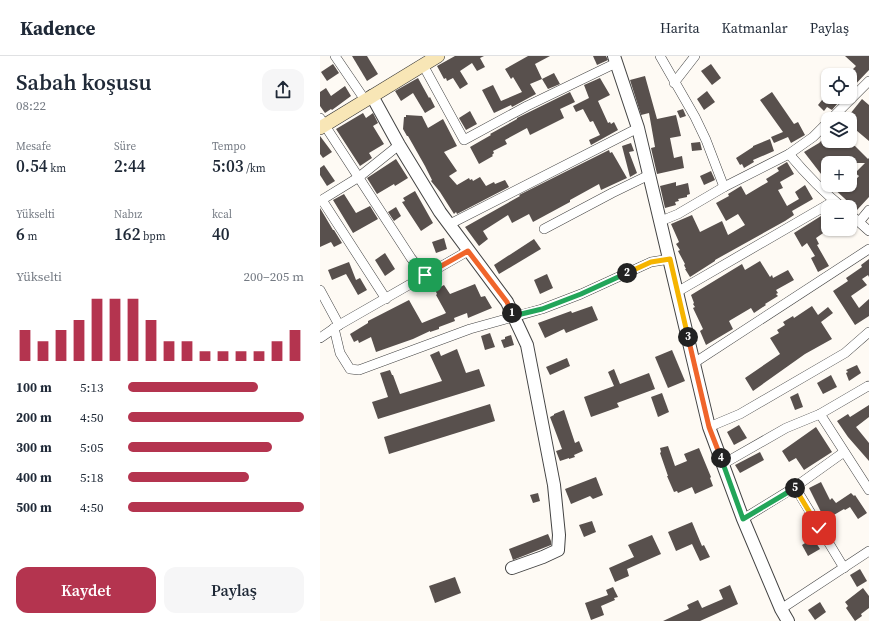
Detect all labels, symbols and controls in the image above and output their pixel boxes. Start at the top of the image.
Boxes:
text: Kadence [20,15,96,41]
text: Harita [660,18,700,38]
text: Katmanlar [722,18,788,38]
text: Paylaş [810,18,849,38]
text: Sabah koşusu [16,67,152,97]
map controls [821,68,857,236]
button: locate [821,68,857,104]
button: share [262,69,304,111]
text: 08:22 [16,97,46,114]
button: layers [821,112,857,148]
text: Mesafe [16,139,51,154]
text: Süre [114,139,136,154]
text: Tempo [212,139,246,154]
text: 0.54 [16,154,48,178]
text: 2:44 [114,154,146,178]
text: 5:03 [212,154,244,178]
button: + [821,156,857,192]
text: km [48,161,66,176]
text: /km [244,161,266,176]
button: − [821,200,857,236]
text: Yükselti [16,207,55,222]
text: Nabız [114,207,142,222]
text: kcal [212,207,232,222]
text: 6 [16,222,25,246]
text: 162 [114,222,141,246]
text: 40 [212,222,230,246]
text: m [25,229,37,244]
text: bpm [141,229,166,244]
pin [408,258,442,292]
pin: 2 [617,263,637,283]
icon: arrive [414,264,436,286]
text: 2 [624,265,630,280]
text: Yükselti [16,268,62,285]
text: 200–205 m [244,268,304,285]
pin: 1 [502,303,522,323]
text: 1 [509,305,515,320]
pin: 3 [678,327,698,347]
text: 3 [685,329,691,344]
text: 100 m [16,379,52,396]
text: 5:13 [80,379,103,396]
text: 200 m [16,409,52,426]
text: 4:50 [80,409,103,426]
text: 300 m [16,439,52,456]
text: 5:05 [80,439,103,456]
pin: 4 [711,448,731,468]
text: 4 [718,450,724,465]
text: 400 m [16,469,52,486]
text: 5:18 [80,469,103,486]
pin: 5 [785,478,805,498]
text: 5 [792,480,798,495]
text: 500 m [16,499,52,516]
text: 4:50 [80,499,103,516]
pin [802,511,836,545]
icon: check [808,517,830,539]
button: Kaydet [16,567,156,613]
button: Paylaş [164,567,304,613]

